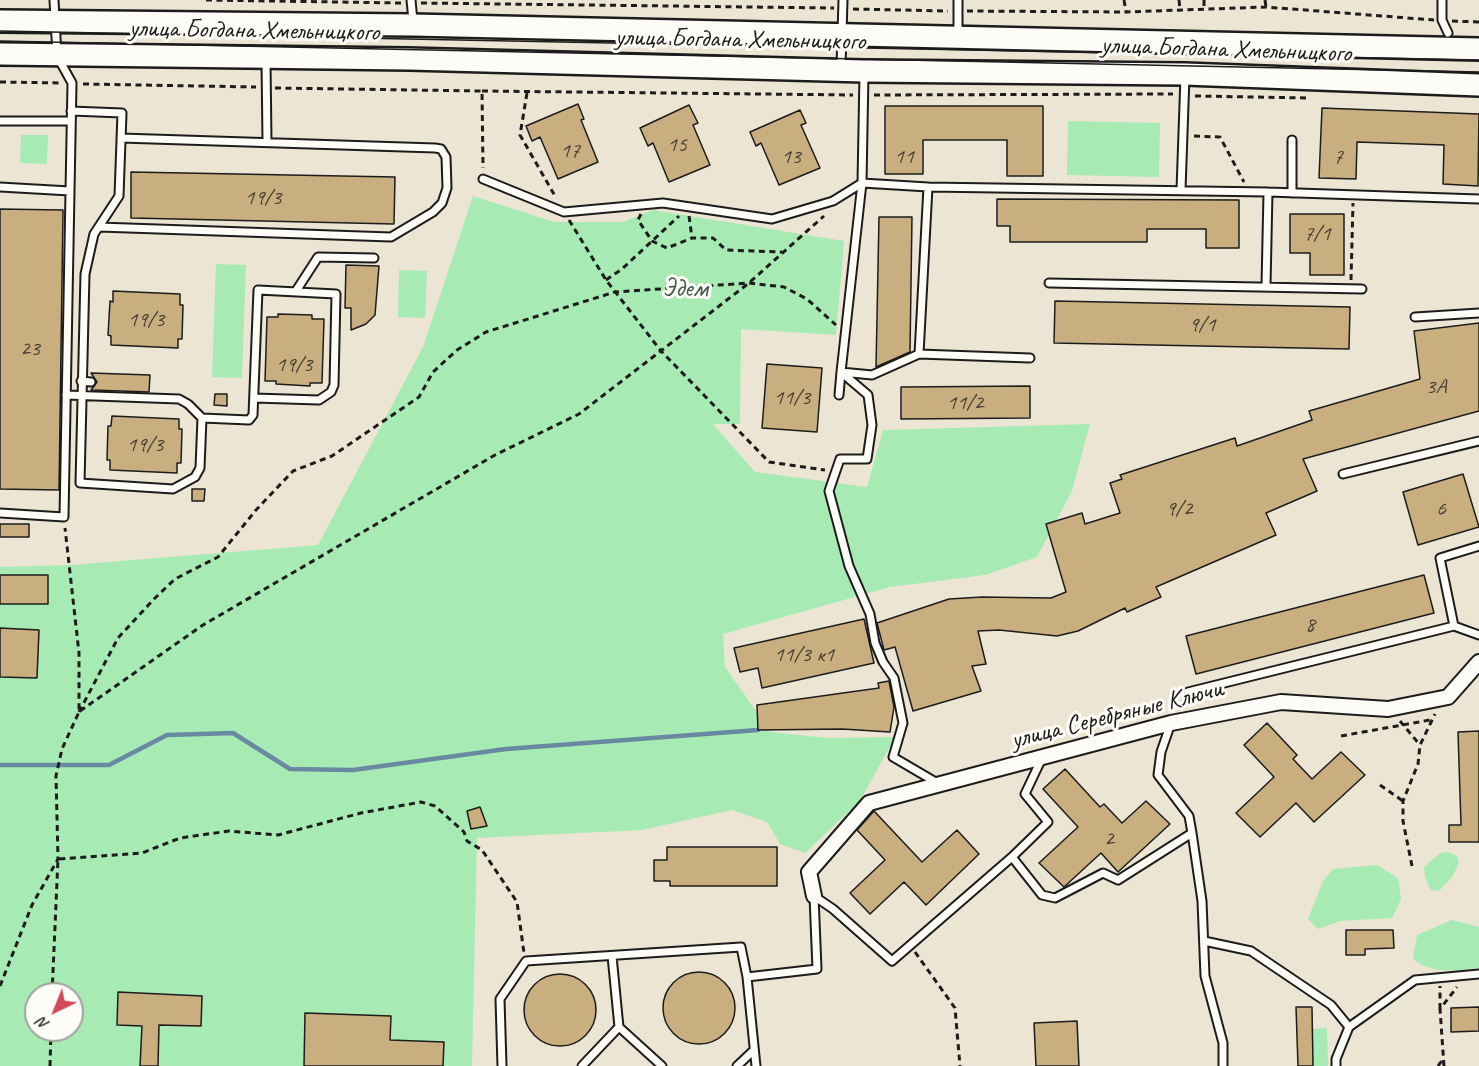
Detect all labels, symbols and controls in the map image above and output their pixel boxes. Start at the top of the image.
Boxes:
street label: улица Богдана Хмельницкого [128,13,380,49]
street label: улица Богдана Хмельницкого [614,22,866,58]
street label: улица Богдана Хмельницкого [1100,30,1352,70]
house number: 15 [667,132,687,158]
house number: 17 [560,138,580,164]
house number: 13 [781,144,801,170]
house number: 11 [894,144,914,170]
house number: 7 [1333,144,1343,170]
house number: 19/3 [245,185,281,211]
house number: 7/1 [1303,221,1331,247]
park label: Эдем [662,273,708,305]
house number: 19/3 [128,307,164,333]
house number: 9/1 [1188,312,1216,338]
house number: 23 [20,336,40,362]
house number: 19/3 [276,352,312,378]
house number: 3А [1426,374,1446,400]
house number: 11/3 [774,385,810,411]
house number: 11/2 [947,390,983,416]
house number: 19/3 [127,432,163,458]
house number: 9/2 [1165,496,1193,522]
house number: 6 [1436,496,1446,522]
house number: 8 [1305,612,1315,638]
house number: 11/3 к1 [774,642,834,668]
street label: улица Серебряные Ключи [1008,674,1226,756]
house number: 2 [1104,826,1114,852]
north arrow [24,982,84,1042]
text: N [33,1013,54,1034]

